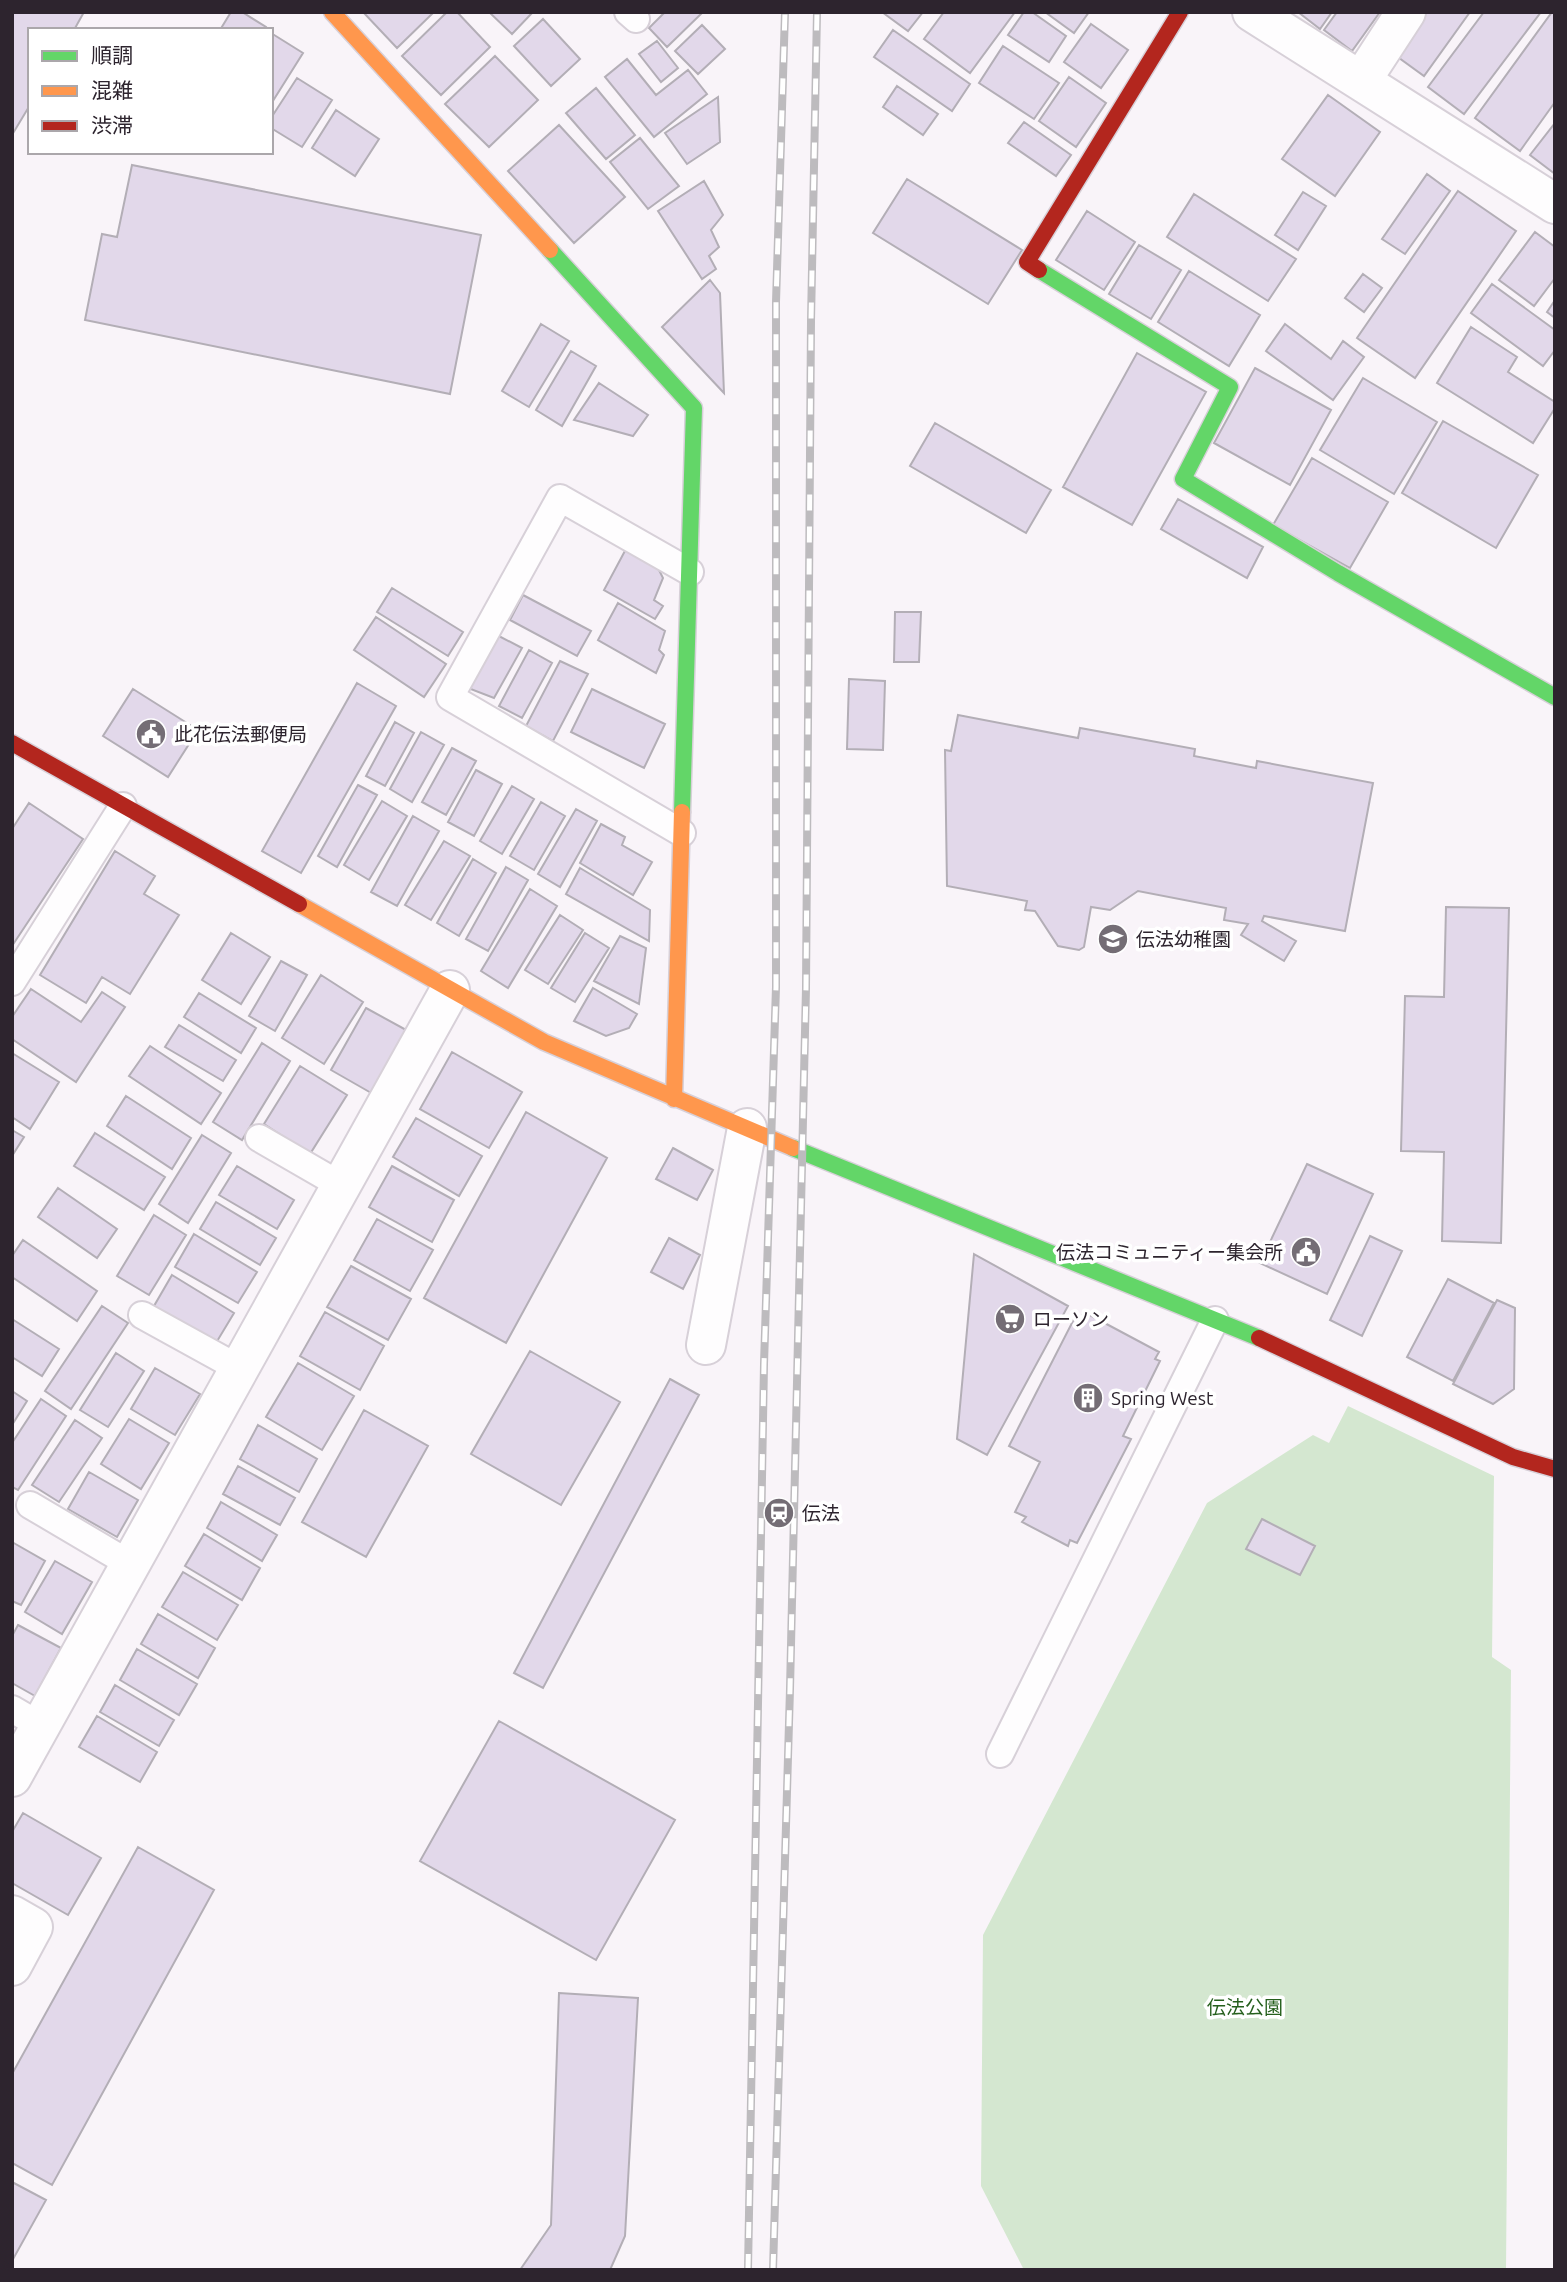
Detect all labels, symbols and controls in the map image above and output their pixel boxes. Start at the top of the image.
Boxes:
legend [28,28,273,154]
text: 順調 [91,43,133,67]
text: 混雑 [91,78,133,102]
text: 渋滞 [91,113,133,137]
public building icon: 此花伝法郵便局 [134,717,168,751]
place label: 此花伝法郵便局 [174,723,307,745]
school or university icon: 伝法幼稚園 [1096,922,1130,956]
place label: 伝法幼稚園 [1136,928,1231,950]
public building icon: 伝法コミュニティー集会所 [1289,1235,1323,1269]
place label: 伝法コミュニティー集会所 [1056,1241,1283,1263]
supermarket icon: ローソン [993,1302,1027,1336]
place label: ローソン [1033,1308,1109,1330]
building icon: Spring West [1071,1381,1105,1415]
place label: Spring West [1111,1387,1214,1409]
station icon: 伝法 [762,1496,796,1530]
place label: 伝法 [802,1502,840,1524]
park label: 伝法公園 [1207,1996,1283,2018]

